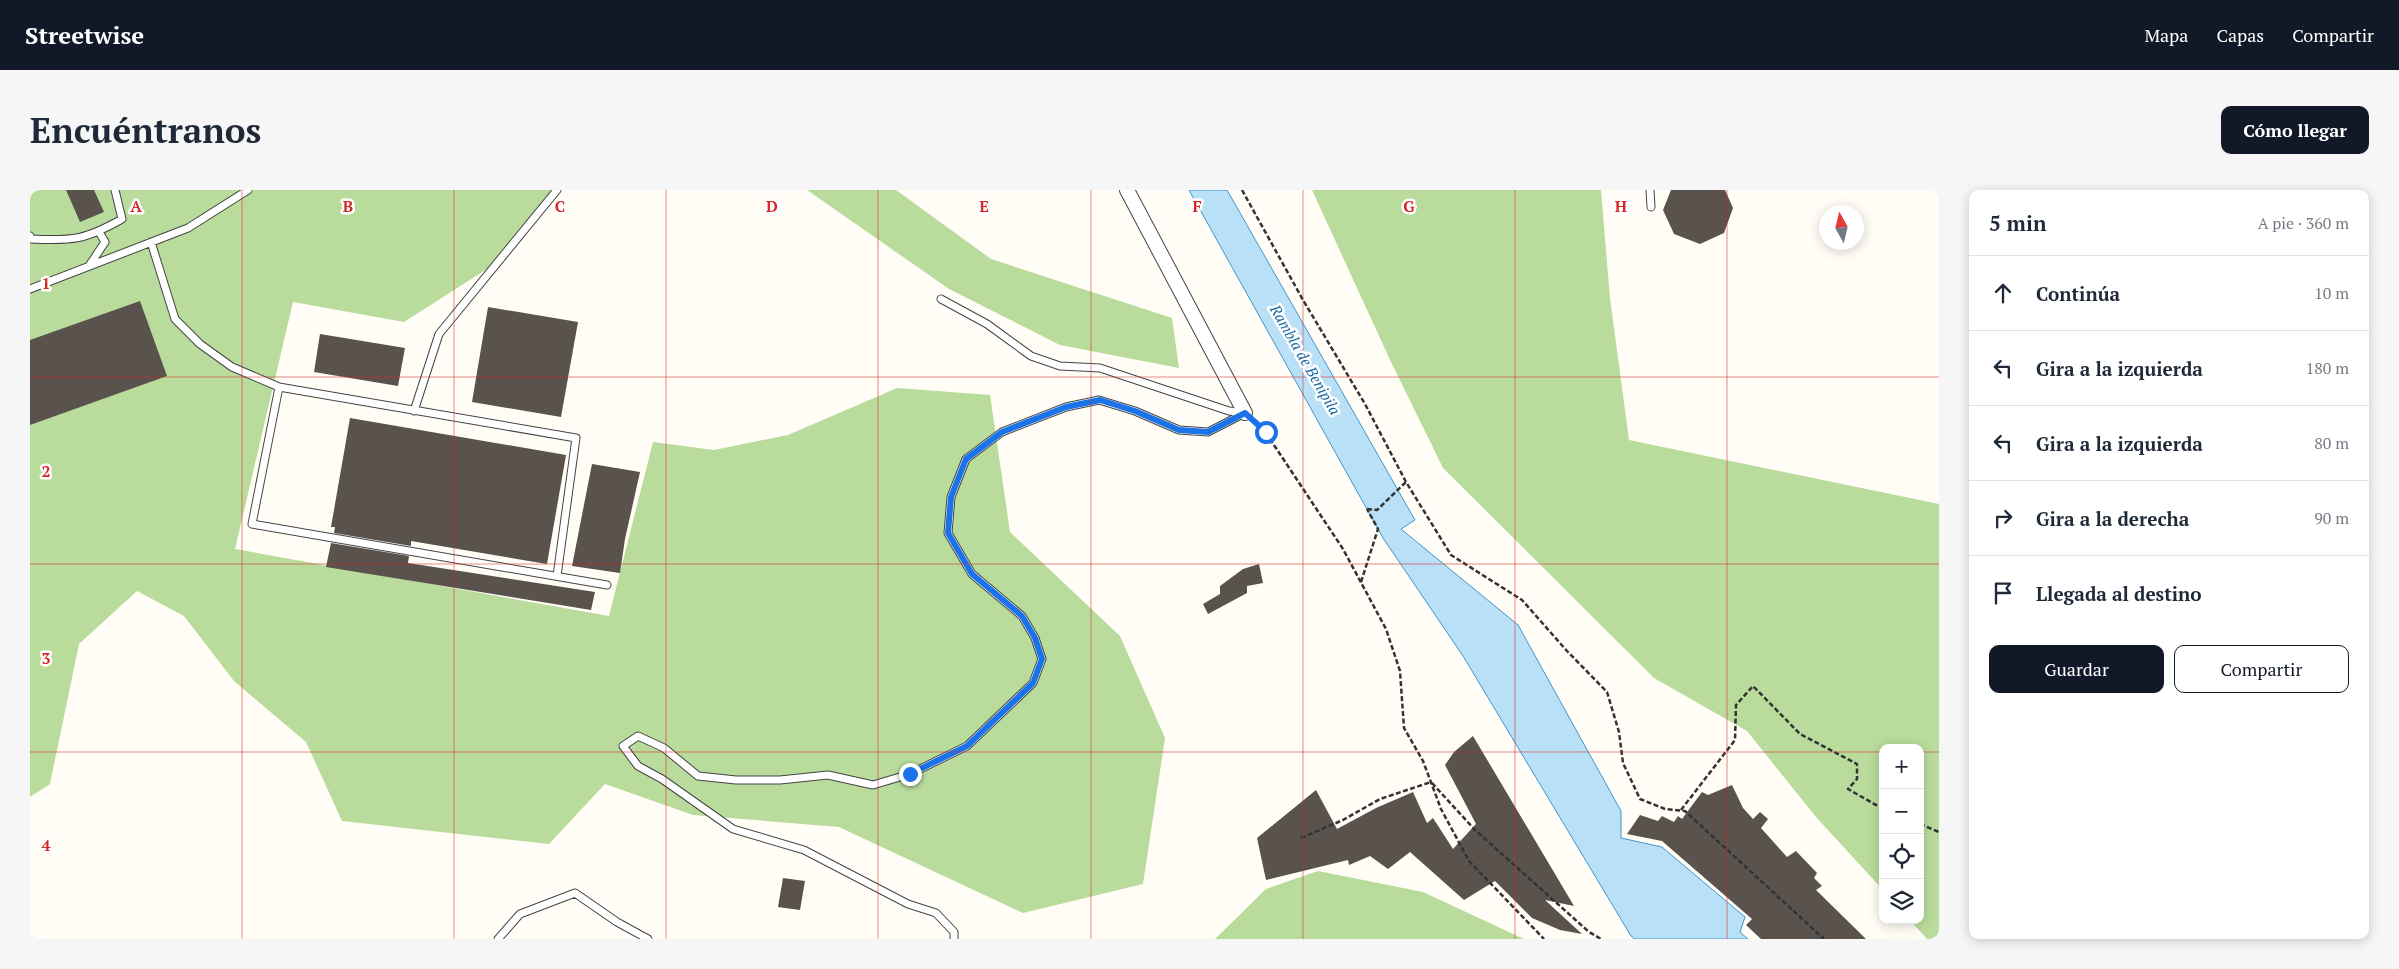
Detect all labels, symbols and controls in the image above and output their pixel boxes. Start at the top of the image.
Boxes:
text: Streetwise [25,19,144,51]
text: Mapa [2144,23,2188,47]
text: Capas [2216,23,2264,47]
text: Compartir [2292,23,2374,47]
button: Cómo llegar [2221,106,2369,154]
text: Encuéntranos [30,107,261,153]
text: A [130,195,142,217]
text: B [343,195,353,217]
text: C [555,195,565,217]
text: D [766,195,778,217]
text: E [979,195,989,217]
text: F [1192,195,1202,217]
text: G [1403,195,1415,217]
text: H [1615,195,1627,217]
north arrow [1819,205,1864,250]
text: 5 min [1989,209,2046,237]
text: A pie · 360 m [2258,212,2349,234]
text: 1 [41,272,51,294]
icon: ahead [1989,279,2017,307]
text: Continúa [2036,281,2120,306]
text: 10 m [2314,282,2349,304]
water label: Rambla de Benipila [1266,300,1346,418]
icon: left [1989,354,2017,382]
text: Gira a la izquierda [2036,356,2203,381]
text: 180 m [2306,357,2349,379]
route start [1255,421,1278,444]
icon: left [1989,429,2017,457]
text: Gira a la izquierda [2036,431,2203,456]
text: 80 m [2314,432,2349,454]
text: 2 [41,460,51,482]
icon: right [1989,504,2017,532]
text: Gira a la derecha [2036,506,2189,531]
text: 90 m [2314,507,2349,529]
icon: arrive [1989,579,2017,607]
text: Llegada al destino [2036,581,2202,606]
button: Guardar [1989,645,2164,693]
button: Compartir [2174,645,2349,693]
text: 3 [41,647,51,669]
map controls [1879,744,1924,924]
button: + [1879,744,1924,789]
route end [899,763,922,786]
button: − [1879,789,1924,834]
text: 4 [41,834,51,856]
button: locate [1879,834,1924,879]
button: layers [1879,879,1924,924]

